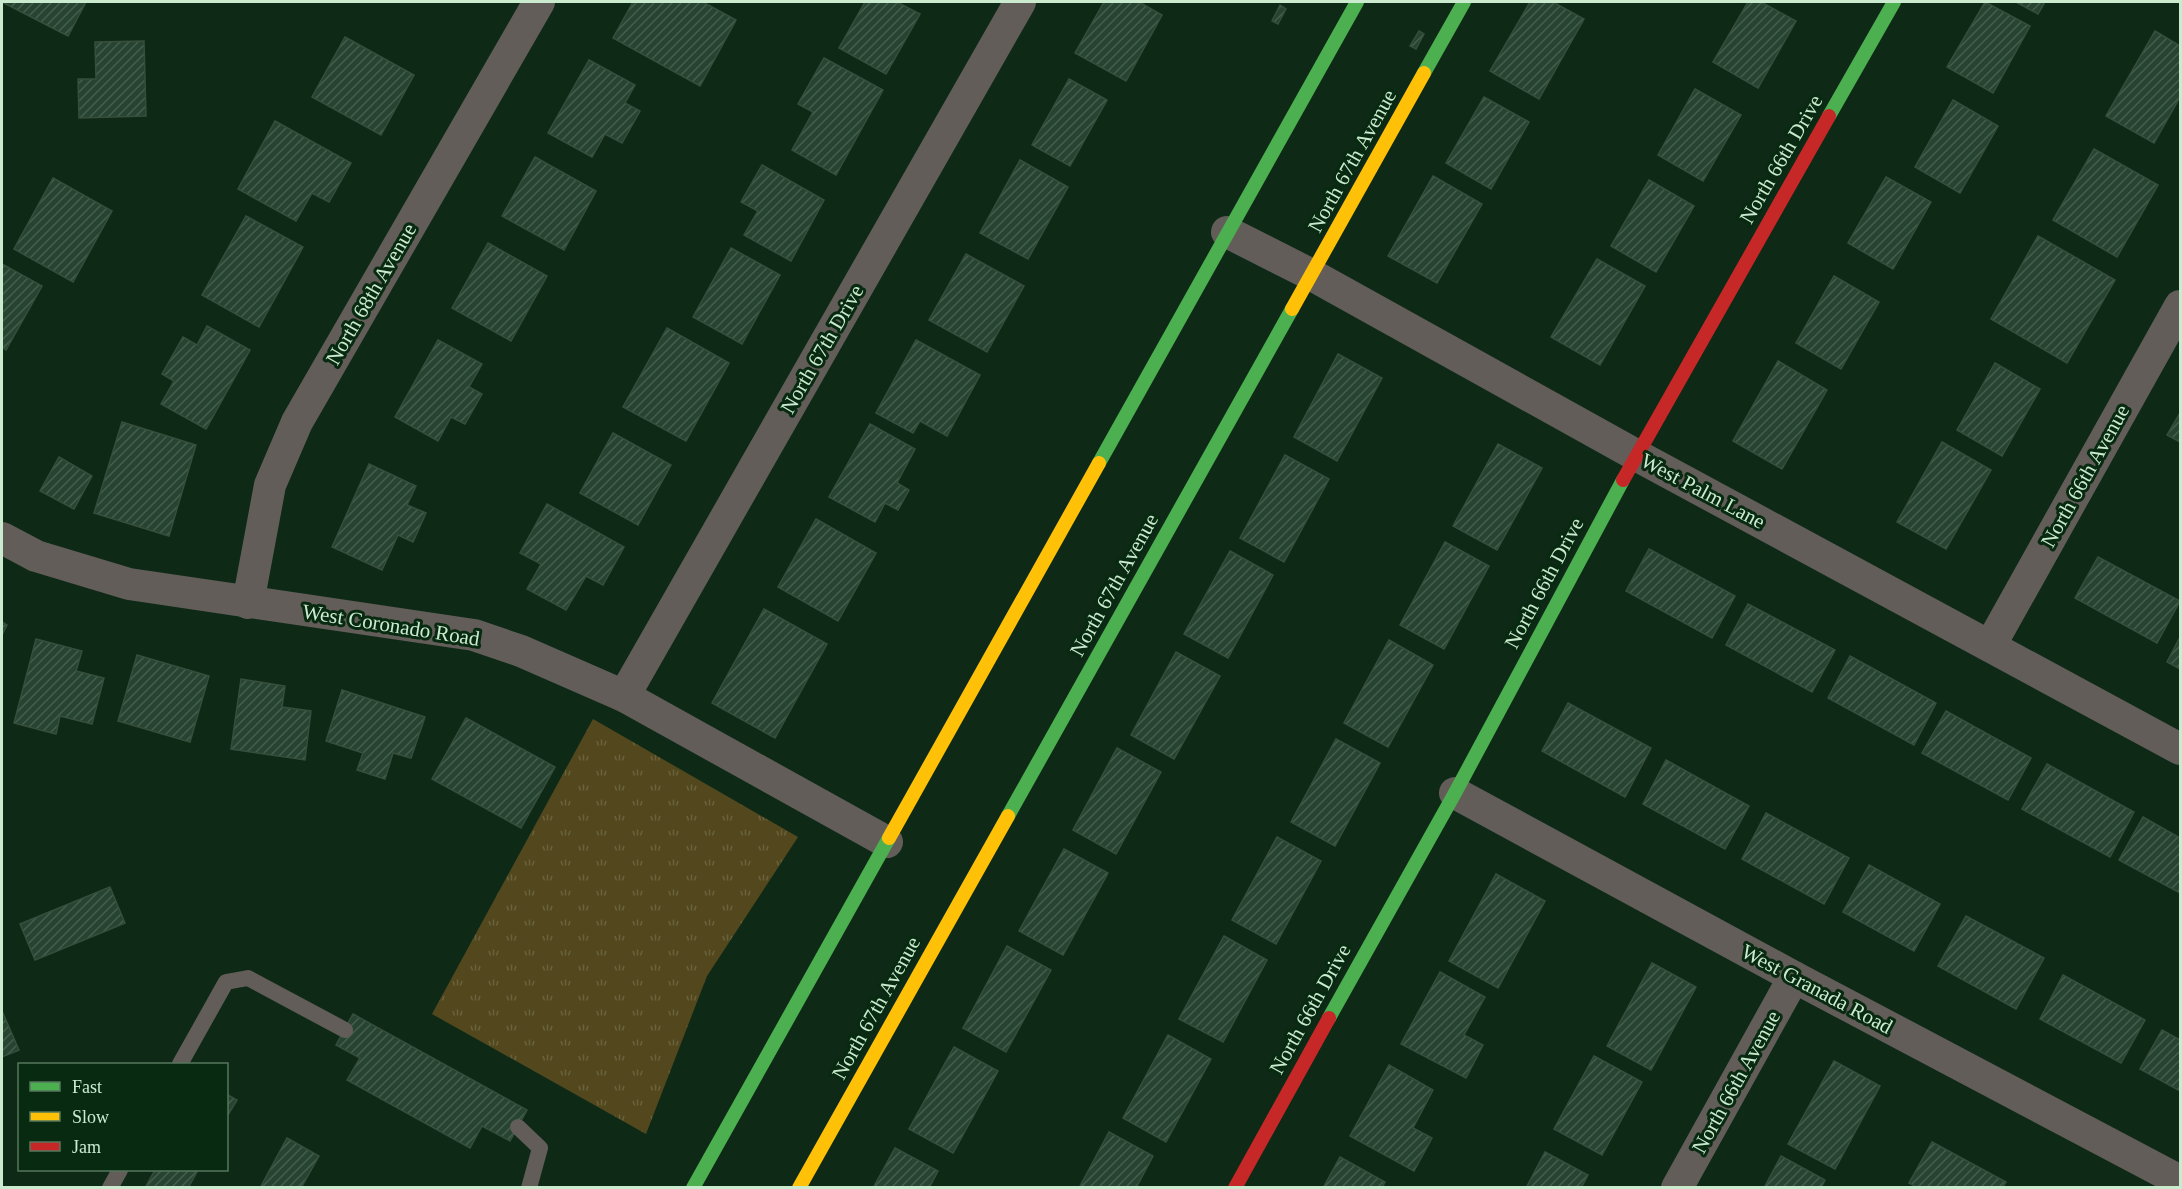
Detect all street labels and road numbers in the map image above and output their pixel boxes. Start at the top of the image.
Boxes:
street label: North 67th Avenue [1303,85,1401,237]
street label: North 66th Drive [1734,90,1828,228]
street label: North 68th Avenue [321,219,421,369]
street label: North 67th Drive [775,280,869,418]
street label: North 66th Avenue [2036,400,2134,552]
street label: West Palm Lane [1637,448,1769,534]
street label: North 67th Avenue [1065,509,1163,661]
street label: North 66th Drive [1499,514,1589,652]
street label: West Coronado Road [301,599,482,651]
street label: North 67th Avenue [827,932,925,1084]
street label: West Granada Road [1737,939,1897,1039]
street label: North 66th Drive [1264,940,1356,1078]
street label: North 66th Avenue [1687,1006,1785,1158]

